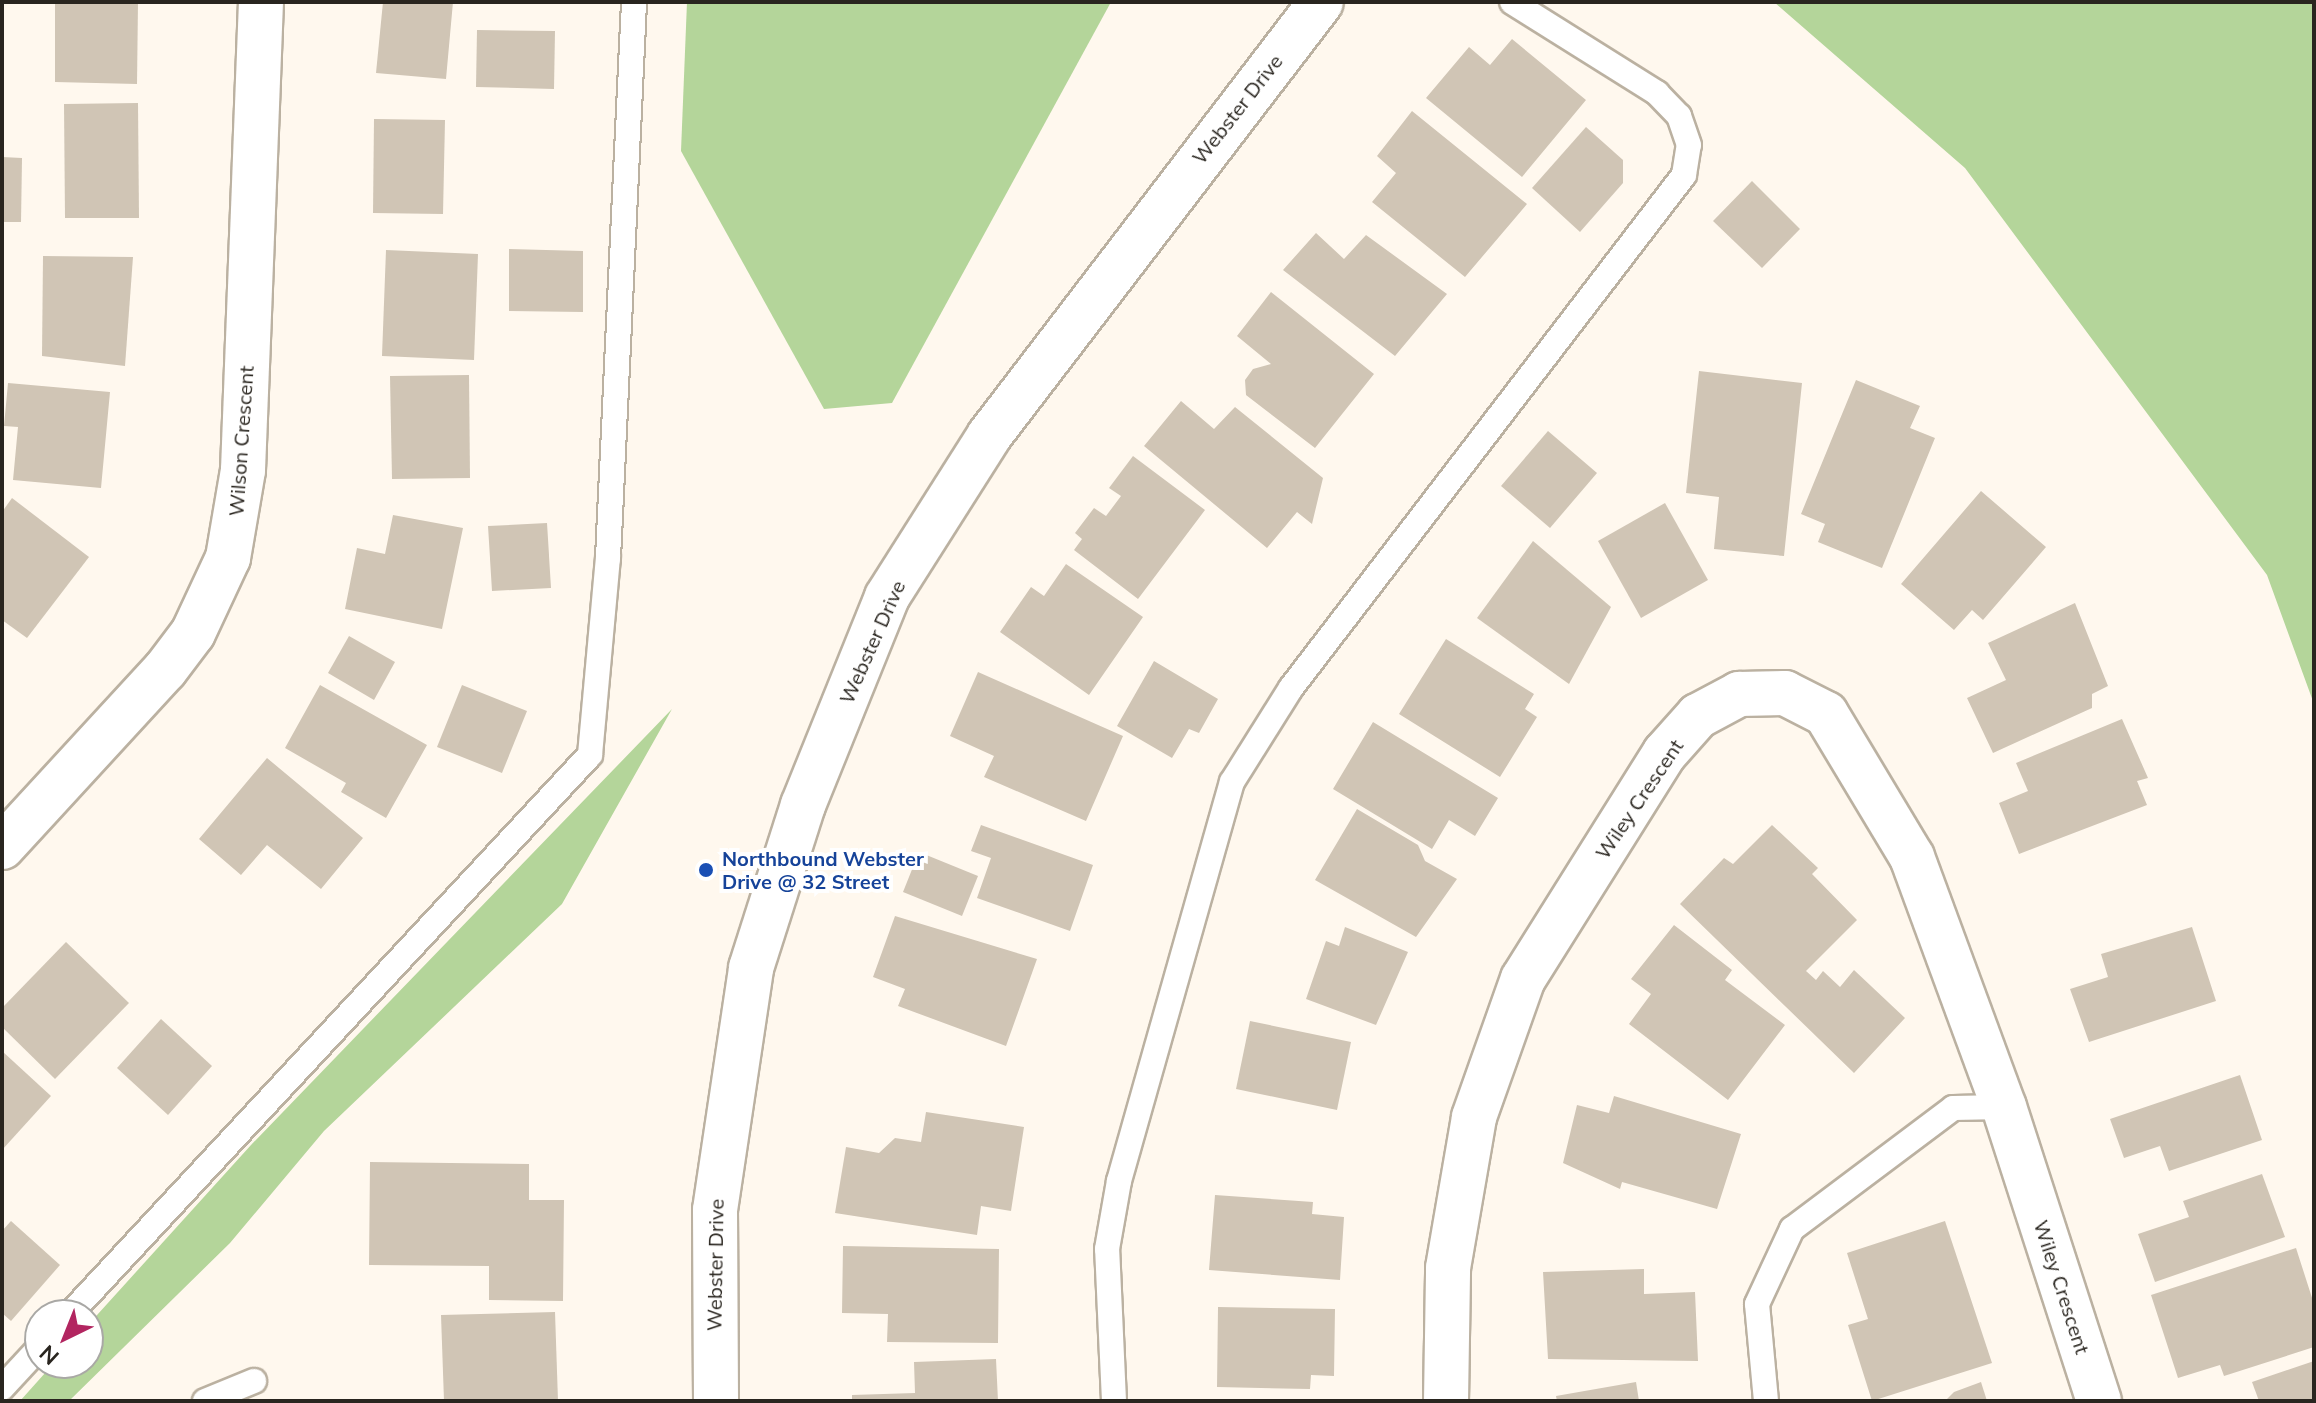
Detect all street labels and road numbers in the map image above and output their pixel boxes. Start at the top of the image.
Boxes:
street label: Webster Drive [1187,49,1287,169]
street label: Wilson Crescent [224,365,258,517]
street label: Webster Drive [834,577,910,707]
street label: Wiley Crescent [1590,735,1688,863]
street label: Webster Drive [702,1199,728,1331]
street label: Wiley Crescent [2029,1217,2095,1357]

